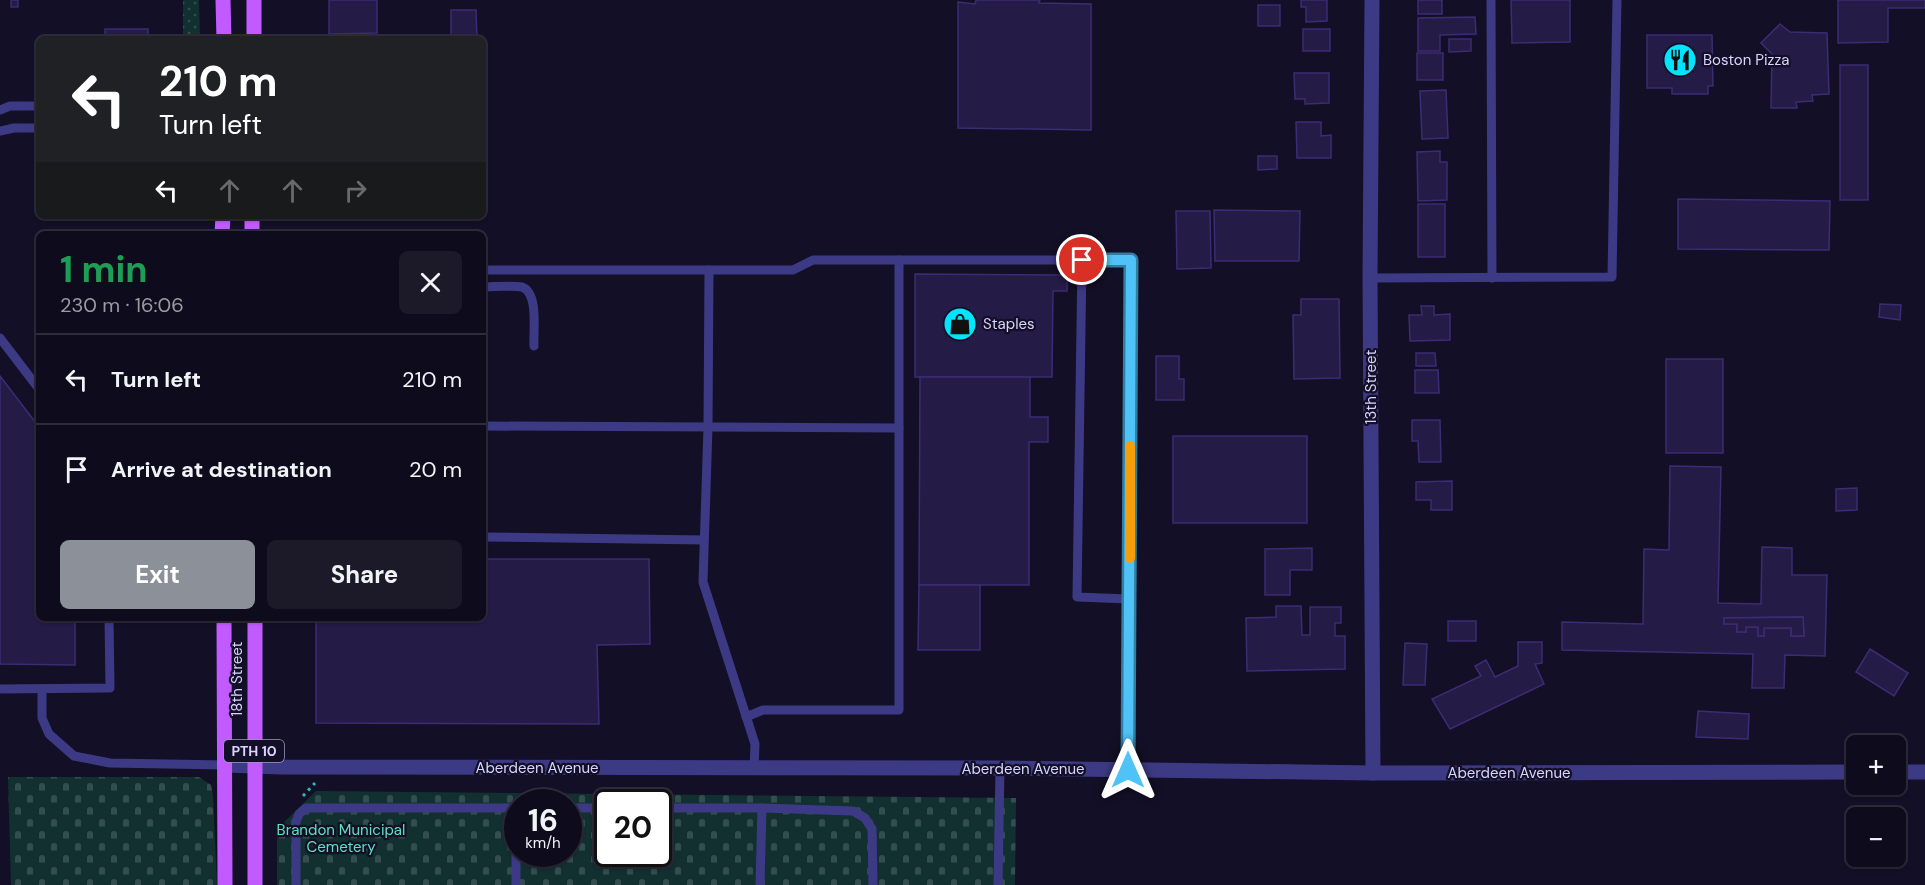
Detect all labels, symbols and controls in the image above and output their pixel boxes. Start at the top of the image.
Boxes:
restaurant icon: Boston Pizza [1662,42,1698,78]
place label: Boston Pizza [1703,50,1790,70]
text: 210 m [159,54,277,109]
icon: left [60,60,138,138]
text: Turn left [159,107,262,142]
icon: left [150,174,183,207]
icon: ahead [213,174,246,207]
icon: ahead [276,174,309,207]
icon: right [339,174,372,207]
pin [1056,234,1107,285]
icon: arrive [1065,243,1098,276]
text: 1 min [60,246,148,293]
button: close [399,251,462,314]
text: 230 m · 16:06 [60,292,184,318]
shop icon: Staples [942,306,978,342]
place label: Staples [983,314,1035,334]
street label: 13th Street [1361,350,1381,424]
icon: left [60,363,93,396]
text: Turn left [111,365,201,394]
text: 210 m [402,365,462,394]
icon: arrive [60,453,93,486]
text: Arrive at destination [111,455,332,484]
text: 20 m [409,455,462,484]
button: Exit [60,540,255,609]
button: Share [267,540,462,609]
street label: 18th Street [227,641,247,716]
map controls [1846,735,1906,867]
button: + [1846,735,1906,795]
position arrow [1096,738,1160,802]
road number: PTH 10 [224,740,284,762]
street label: Aberdeen Avenue [475,758,599,778]
street label: Aberdeen Avenue [961,759,1085,779]
street label: Aberdeen Avenue [1447,763,1571,783]
speed limit sign: 20 [594,789,672,867]
text: 16 [528,801,558,840]
button: − [1846,807,1906,867]
park label: Brandon Municipal Cemetery [277,820,405,857]
text: km/h [525,833,561,853]

